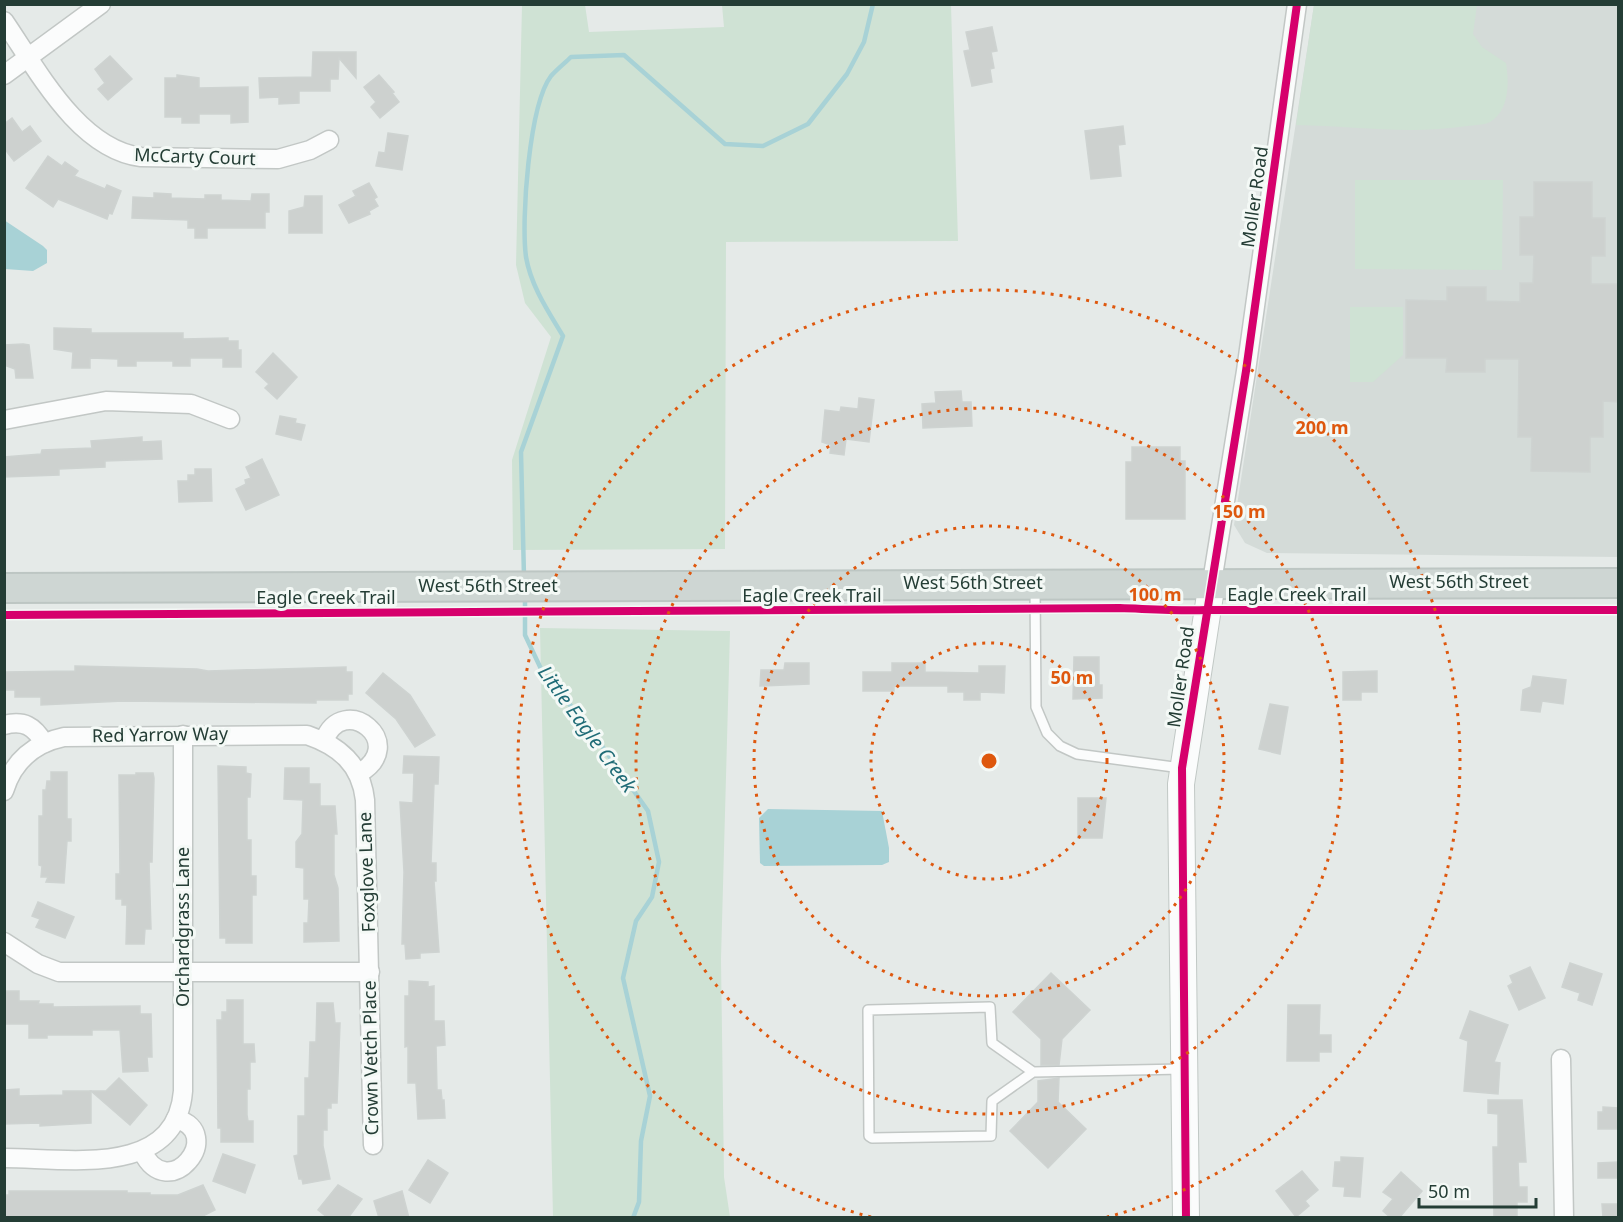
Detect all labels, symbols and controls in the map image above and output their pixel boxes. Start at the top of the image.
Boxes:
street label: McCarty Court [134,142,257,170]
street label: Moller Road [1235,145,1273,249]
text: 200 m [1295,415,1349,439]
text: 150 m [1212,499,1266,523]
street label: West 56th Street [1389,569,1529,593]
street label: West 56th Street [903,570,1043,594]
street label: West 56th Street [418,573,558,597]
text: 100 m [1128,582,1182,606]
street label: Eagle Creek Trail [1227,582,1367,606]
street label: Eagle Creek Trail [742,583,882,607]
street label: Eagle Creek Trail [256,585,396,609]
street label: Moller Road [1161,625,1199,729]
water label: Little Eagle Creek [532,660,643,799]
text: 50 m [1051,665,1093,689]
street label: Red Yarrow Way [92,721,229,747]
centre of rings [979,751,999,771]
street label: Foxglove Lane [352,811,380,933]
street label: Orchardgrass Lane [170,847,194,1007]
street label: Crown Vetch Place [357,980,383,1136]
scale bar [1419,1171,1536,1209]
text: 50 m [1428,1179,1470,1203]

